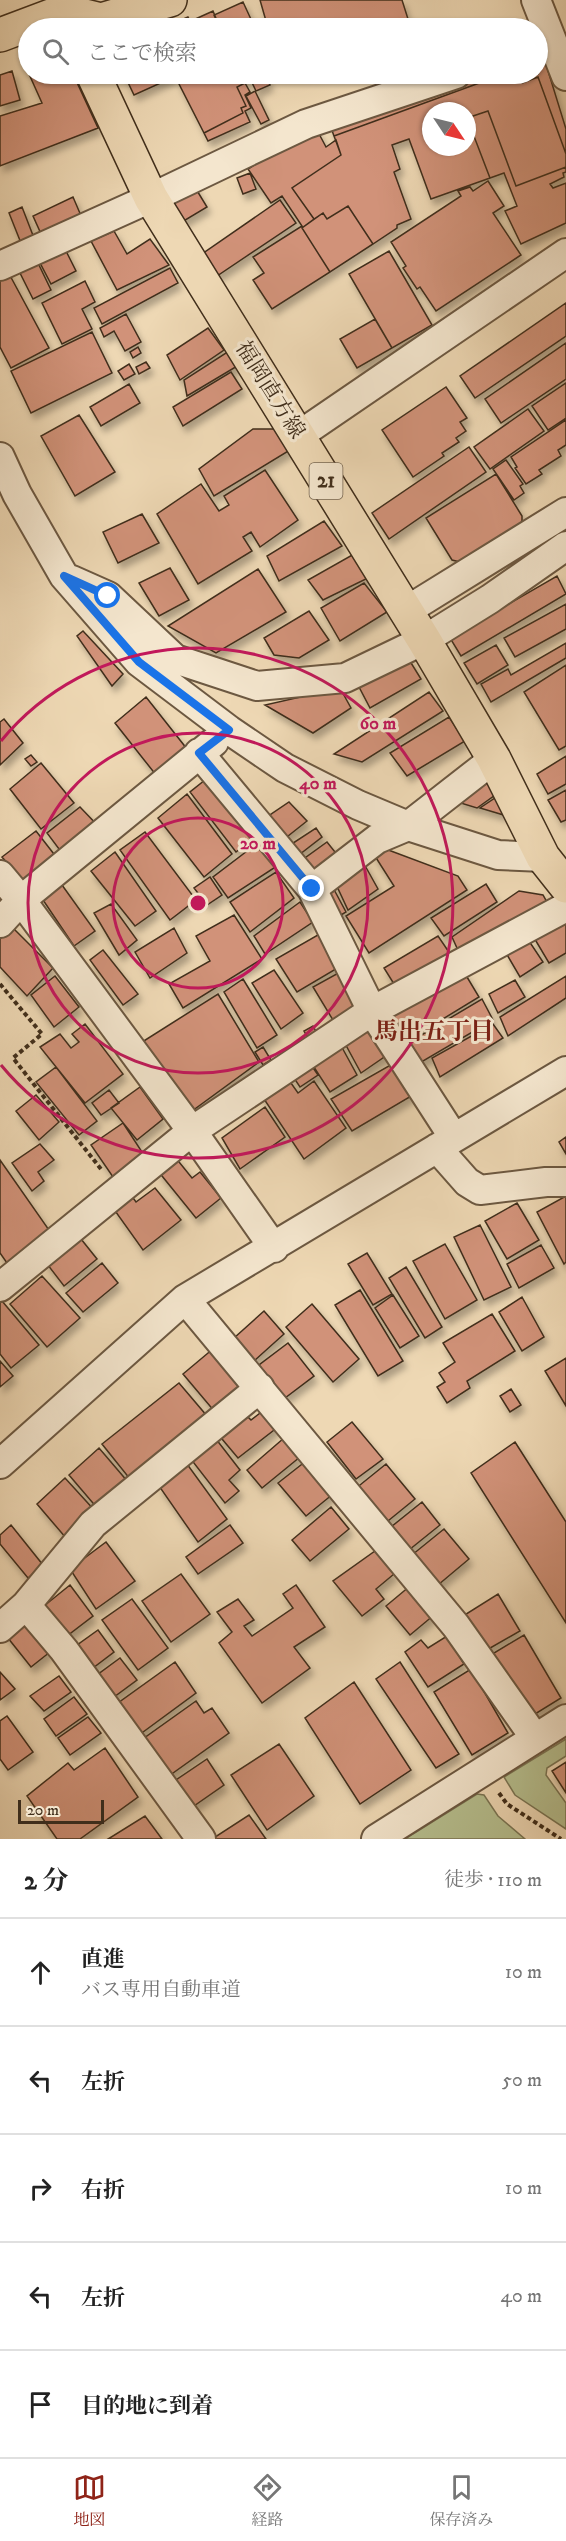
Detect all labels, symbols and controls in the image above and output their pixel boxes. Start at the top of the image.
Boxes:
search box [18,18,548,84]
icon: search [39,35,72,68]
text: ここで検索 [87,40,197,67]
north arrow [422,102,476,156]
street label: 福岡直方線 [229,336,311,444]
road number: 21 [310,463,342,499]
route start [94,582,120,608]
text: 60 m [360,713,397,735]
text: 40 m [298,773,337,795]
text: 20 m [240,833,276,855]
route end [298,875,324,901]
centre of rings [188,893,208,913]
district label: 馬出五丁目 [374,1017,494,1047]
scale bar [18,1797,104,1824]
text: 20 m [27,1800,59,1820]
text: 2 分 [24,1865,68,1898]
text: 徒歩 · 110 m [444,1868,542,1893]
text: 直進 [81,1946,125,1973]
icon: ahead [24,1956,57,1989]
text: 10 m [505,1960,542,1985]
text: バス専用自動車道 [81,1978,241,2003]
icon: left [24,2064,57,2097]
text: 50 m [502,2068,542,2093]
text: 左折 [81,2069,125,2096]
icon: right [24,2172,57,2205]
text: 10 m [505,2176,542,2201]
text: 右折 [81,2177,125,2204]
icon: left [24,2280,57,2313]
text: 40 m [500,2284,542,2309]
text: 左折 [81,2285,125,2312]
icon: arrive [24,2388,57,2421]
text: 目的地に到着 [81,2393,213,2420]
tab: 地図 [73,2471,106,2530]
tab: 経路 [251,2471,284,2530]
tab: 保存済み [429,2471,493,2530]

